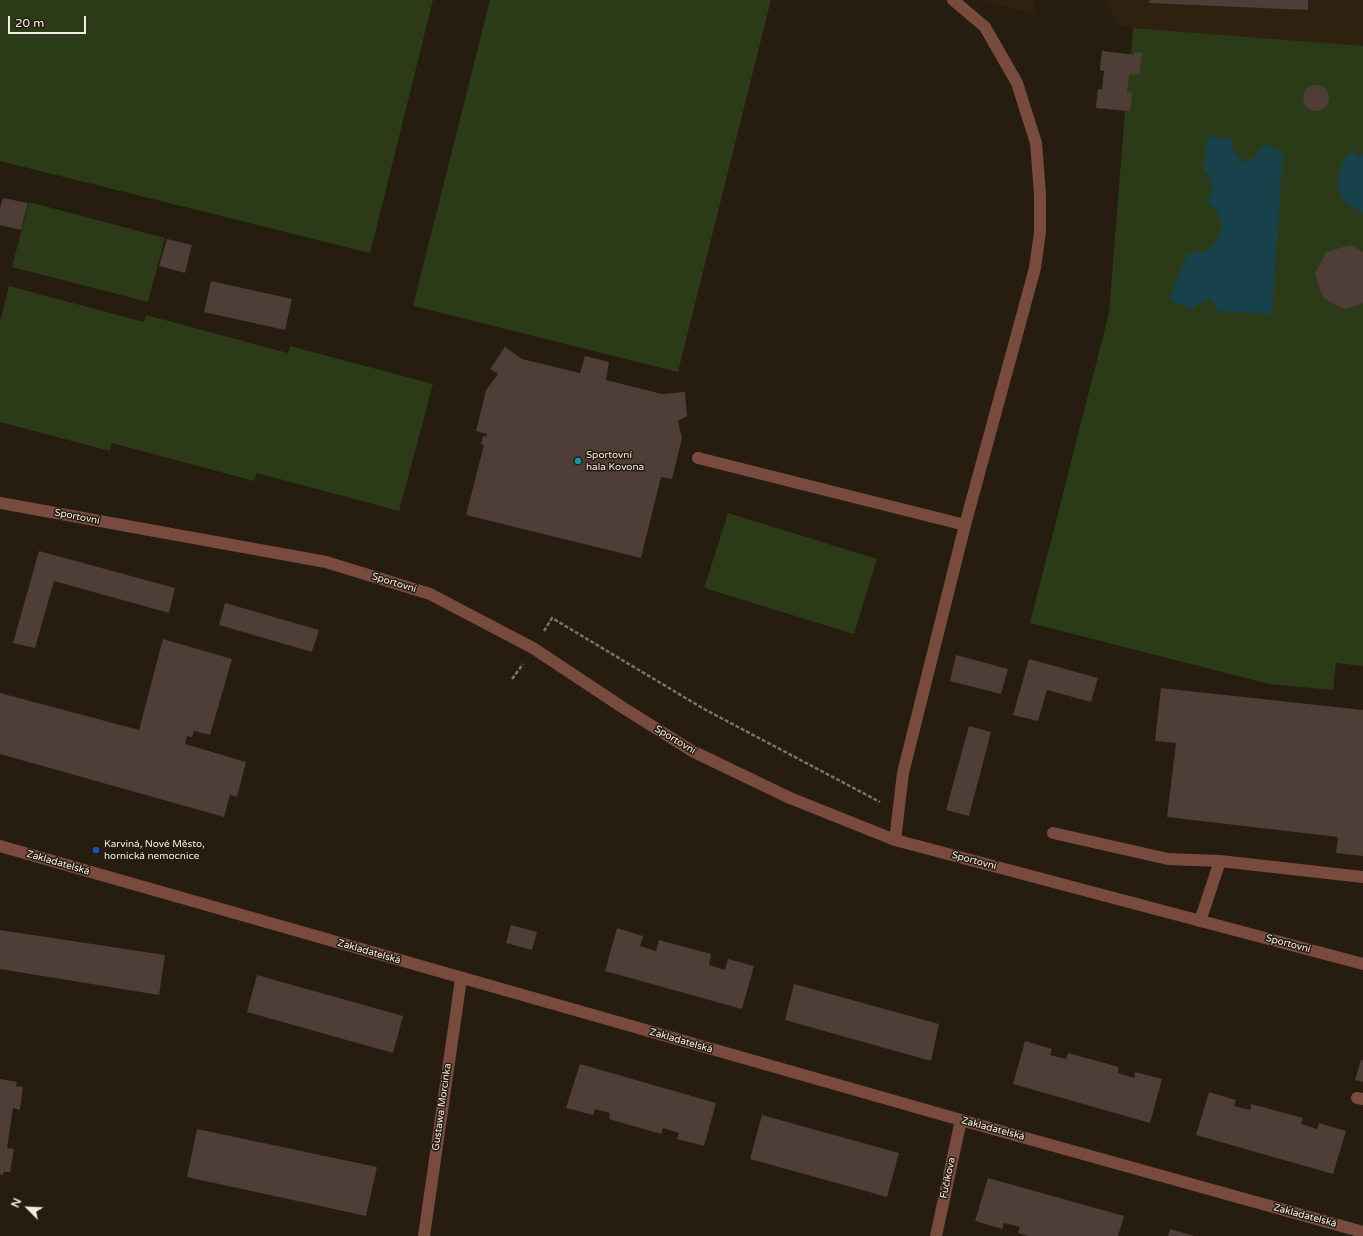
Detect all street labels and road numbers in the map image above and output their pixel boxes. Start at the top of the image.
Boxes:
street label: Sportovní [53,507,101,527]
street label: Sportovní [370,571,418,595]
street label: Sportovní [652,723,698,757]
street label: Zakladatelská [25,848,91,878]
street label: Sportovní [950,849,998,873]
street label: Sportovní [1264,932,1312,956]
street label: Zakladatelská [336,937,402,967]
street label: Zakladatelská [648,1026,714,1056]
street label: Gustawa Morcinka [430,1063,454,1151]
street label: Zakladatelská [960,1115,1026,1143]
street label: Fučíkova [938,1156,958,1200]
street label: Zakladatelská [1272,1202,1338,1230]

